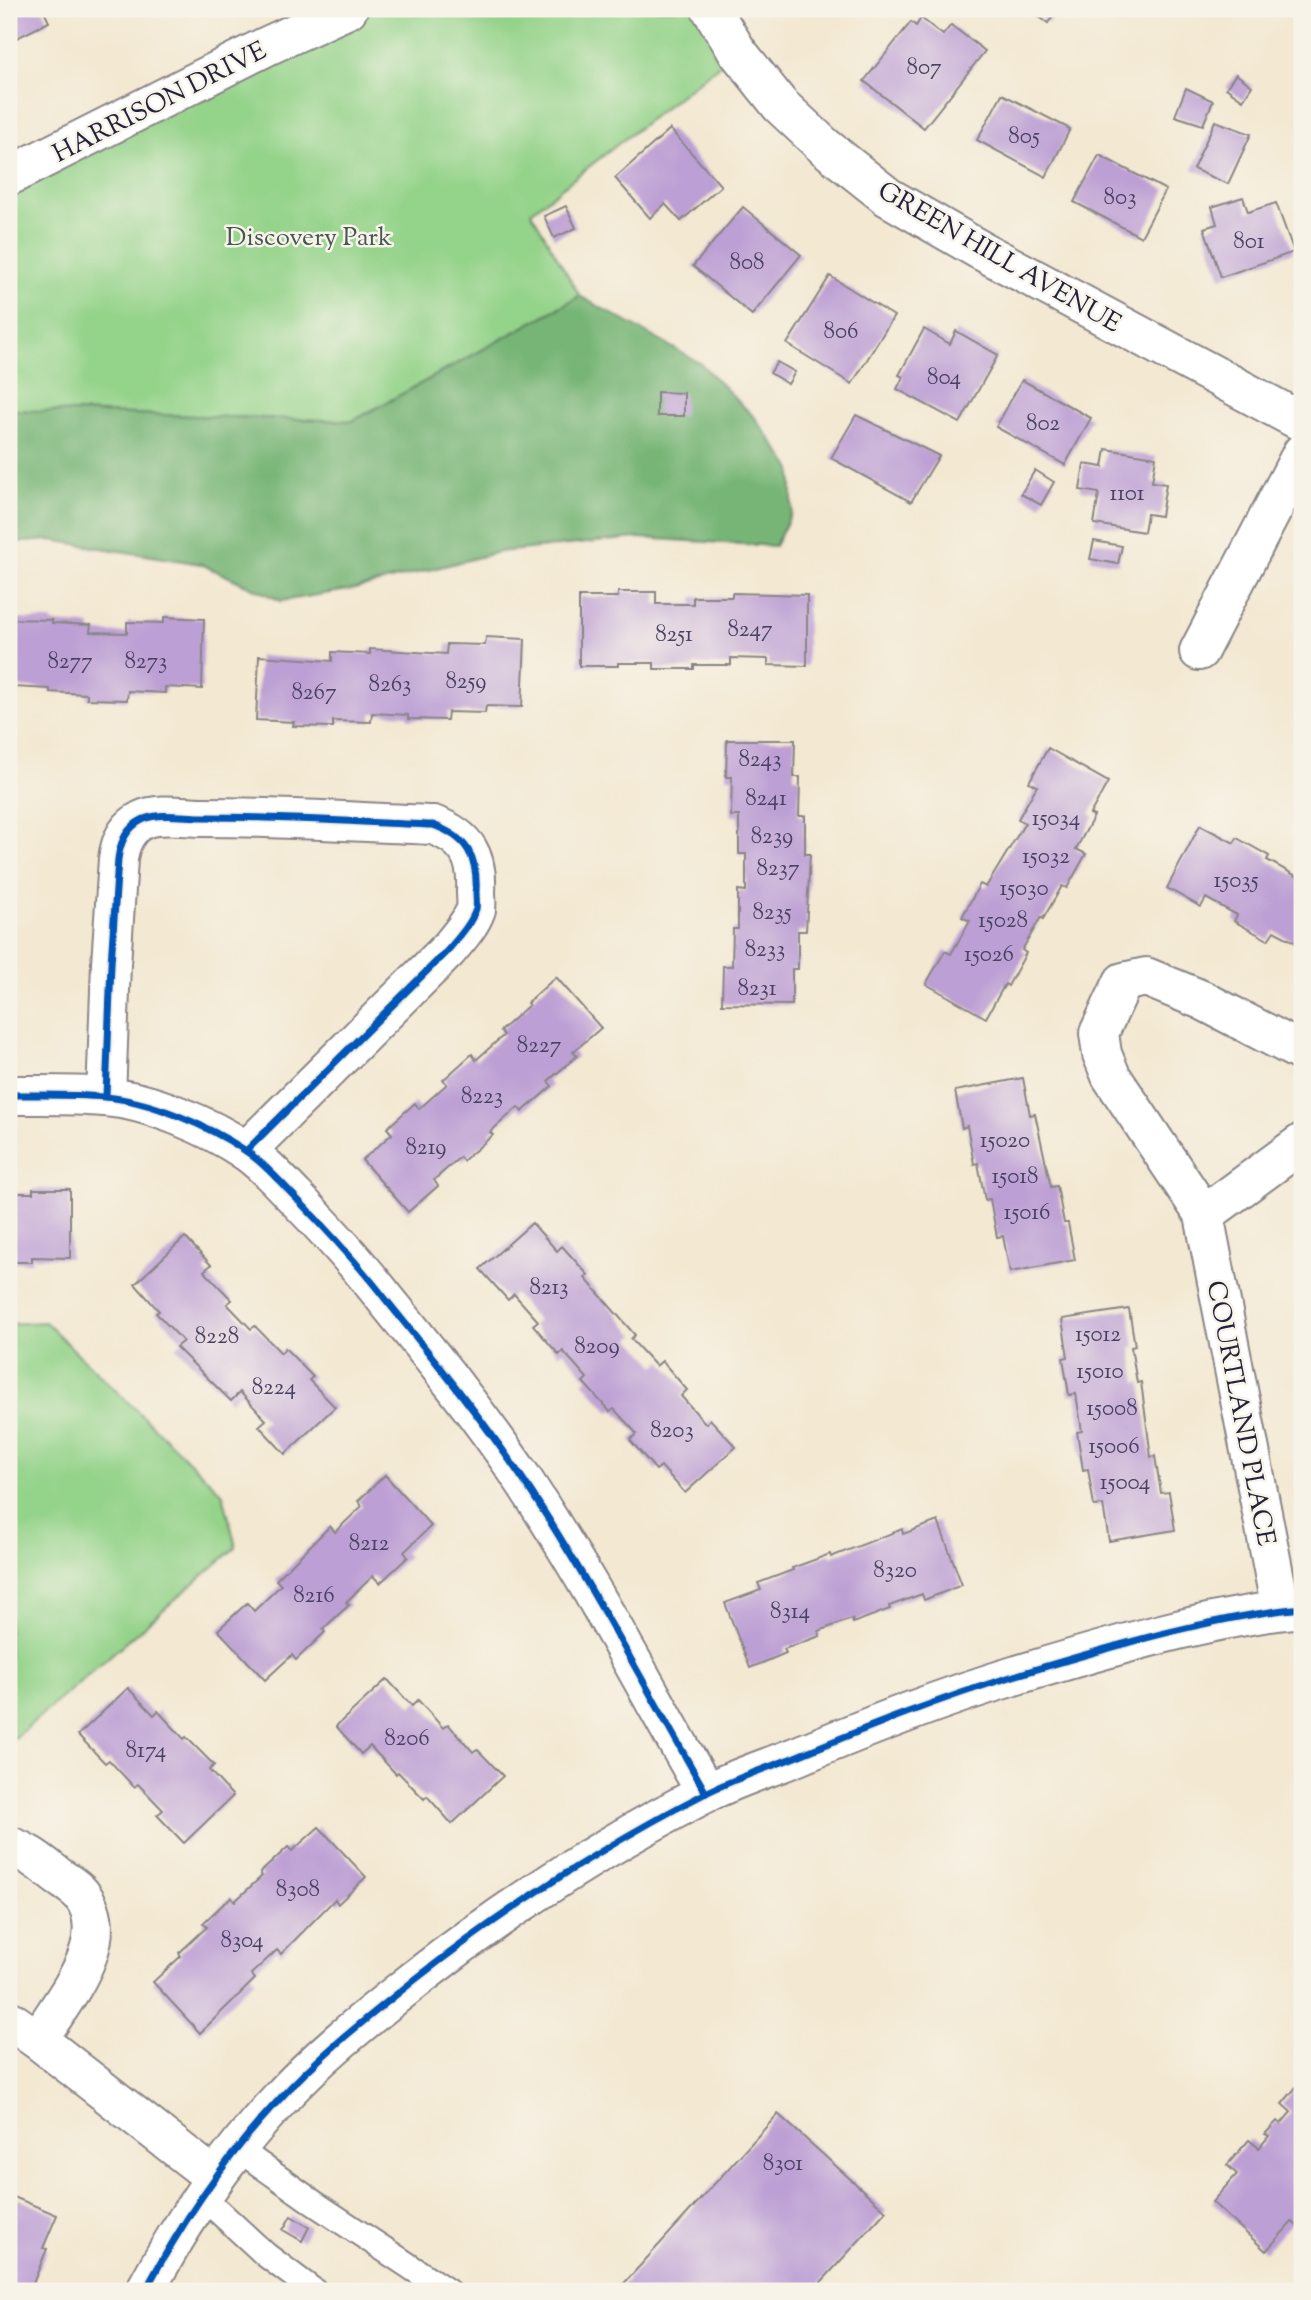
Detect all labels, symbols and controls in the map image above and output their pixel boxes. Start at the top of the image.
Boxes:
street label: HARRISON DRIVE [47,33,274,173]
house number: 807 [906,52,942,85]
house number: 805 [1008,121,1040,154]
street label: GREEN HILL AVENUE [870,173,1127,343]
house number: 803 [1104,182,1136,215]
park label: Discovery Park [226,220,392,257]
house number: 801 [1233,226,1265,259]
house number: 808 [729,247,765,280]
house number: 806 [823,316,859,349]
house number: 804 [927,362,961,395]
house number: 802 [1026,408,1060,441]
house number: 1101 [1109,478,1145,511]
house number: 8247 [727,614,773,647]
house number: 8251 [655,619,693,652]
house number: 8277 [47,646,93,679]
house number: 8273 [125,646,167,679]
house number: 8259 [445,666,487,699]
house number: 8263 [369,669,411,702]
house number: 8267 [292,677,337,710]
house number: 8243 [739,744,781,777]
house number: 8241 [745,783,787,816]
house number: 15034 [1032,803,1080,836]
house number: 8239 [751,821,793,854]
house number: 15032 [1022,841,1070,874]
house number: 8237 [757,853,800,886]
house number: 15035 [1213,865,1259,898]
house number: 15030 [999,873,1049,906]
house number: 8235 [752,897,792,930]
house number: 15028 [978,905,1028,938]
house number: 8233 [745,934,785,967]
house number: 15026 [964,939,1014,972]
house number: 8231 [737,973,777,1006]
house number: 8227 [517,1030,562,1063]
house number: 8223 [461,1081,503,1114]
house number: 15020 [980,1125,1030,1158]
house number: 8219 [406,1132,446,1165]
house number: 15018 [992,1161,1038,1194]
house number: 15016 [1004,1197,1050,1230]
house number: 8213 [529,1272,569,1305]
street label: COURTLAND PLACE [1196,1278,1283,1550]
house number: 15012 [1075,1319,1121,1352]
house number: 8228 [195,1321,239,1354]
house number: 8209 [574,1331,620,1364]
house number: 15010 [1076,1356,1124,1389]
house number: 8224 [252,1372,296,1405]
house number: 15008 [1086,1393,1138,1426]
house number: 8203 [650,1415,694,1448]
house number: 15006 [1088,1431,1140,1464]
house number: 15004 [1100,1467,1150,1500]
house number: 8212 [349,1528,390,1561]
house number: 8320 [873,1555,917,1588]
house number: 8216 [293,1580,335,1613]
house number: 8314 [770,1596,810,1629]
house number: 8206 [384,1723,430,1756]
house number: 8174 [126,1735,166,1768]
house number: 8308 [276,1874,320,1907]
house number: 8304 [220,1925,264,1958]
house number: 8301 [763,2148,803,2181]

